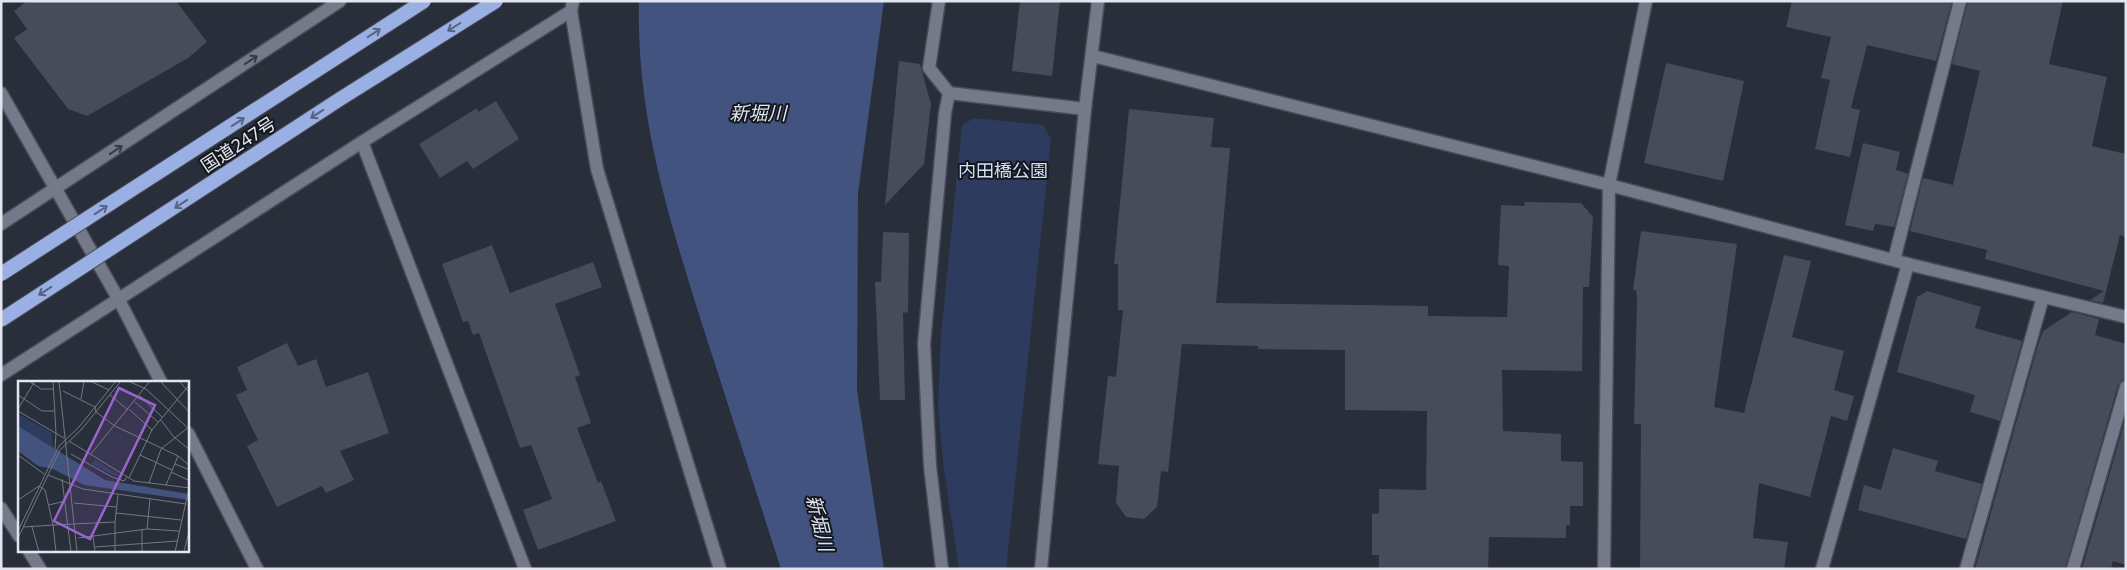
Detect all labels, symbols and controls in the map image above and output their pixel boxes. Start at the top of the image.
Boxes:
one-way arrow [448,23,462,33]
one-way arrow [367,28,381,39]
one-way arrow [244,55,258,65]
water label: 新堀川 [729,100,788,126]
one-way arrow [310,109,324,120]
street label: 国道247号 [196,111,280,177]
one-way arrow [230,117,244,127]
one-way arrow [108,145,122,155]
park label: 内田橋公園 [958,158,1048,182]
one-way arrow [175,199,189,209]
one-way arrow [94,205,108,215]
one-way arrow [38,287,52,297]
inset map [18,381,189,552]
water label: 新堀川 [800,492,840,556]

